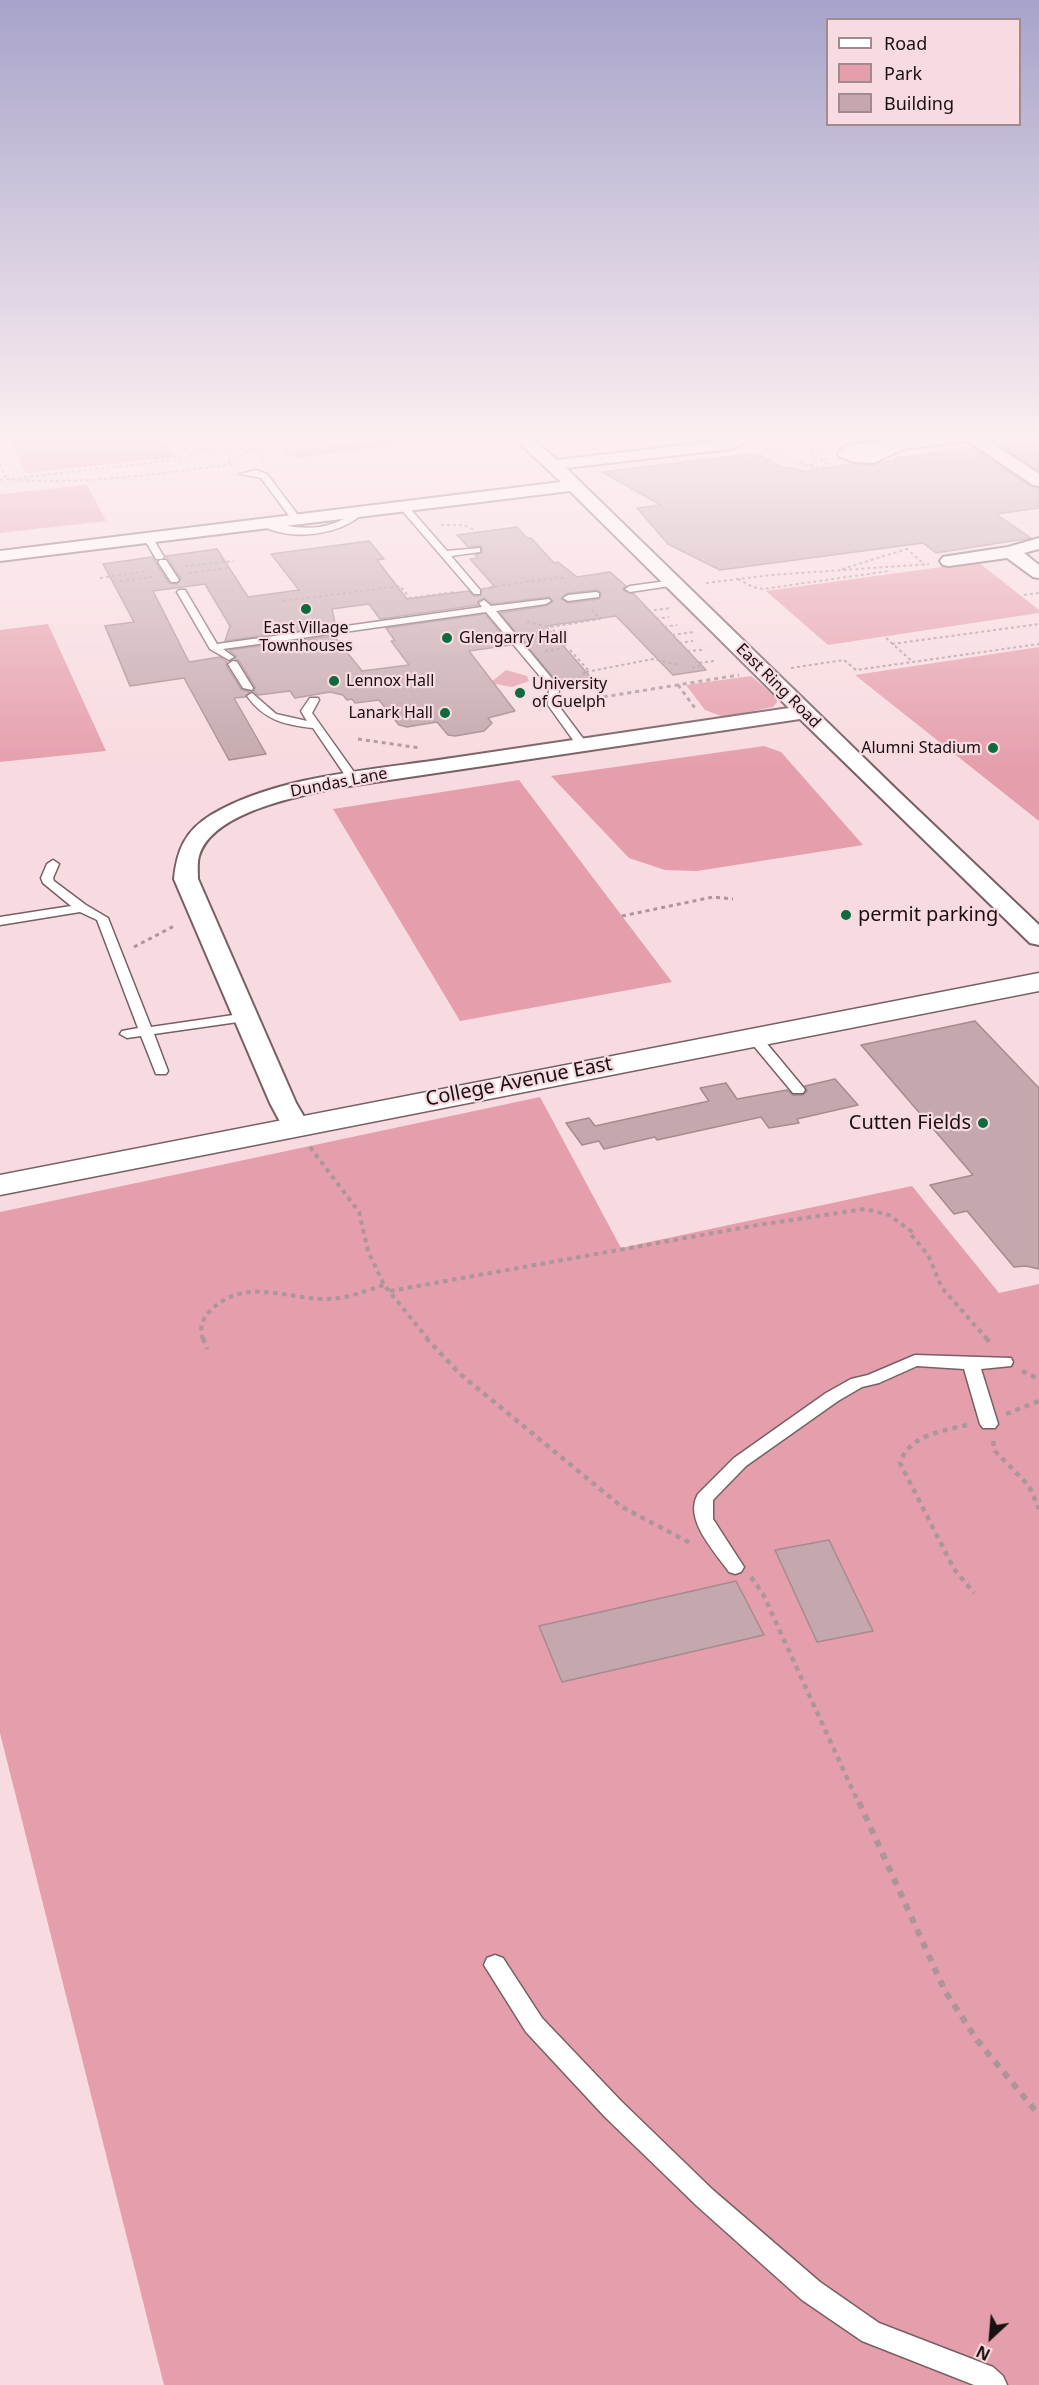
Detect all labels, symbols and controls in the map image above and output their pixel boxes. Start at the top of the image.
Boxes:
legend [826,18,1021,126]
text: Road [884,31,927,55]
text: Park [884,61,922,85]
text: Building [884,91,954,115]
marker: East Village Townhouses [299,602,313,616]
place label: East Village Townhouses [259,618,353,656]
place label: Glengarry Hall [459,628,567,648]
marker: Glengarry Hall [440,631,454,645]
street label: East Ring Road [732,640,824,732]
place label: Lennox Hall [346,671,434,691]
marker: Lennox Hall [327,674,341,688]
place label: University of Guelph [532,674,607,712]
marker: University of Guelph [513,686,527,700]
place label: Lanark Hall [348,703,433,723]
marker: Lanark Hall [438,706,452,720]
place label: Alumni Stadium [861,738,981,758]
marker: Alumni Stadium [986,741,1000,755]
street label: Dundas Lane [289,764,389,802]
place label: permit parking [858,903,998,927]
marker: permit parking [839,908,853,922]
street label: College Avenue East [424,1052,614,1112]
place label: Cutten Fields [849,1111,971,1135]
marker: Cutten Fields [976,1116,990,1130]
north arrow [961,2307,1021,2367]
text: N [972,2340,994,2366]

